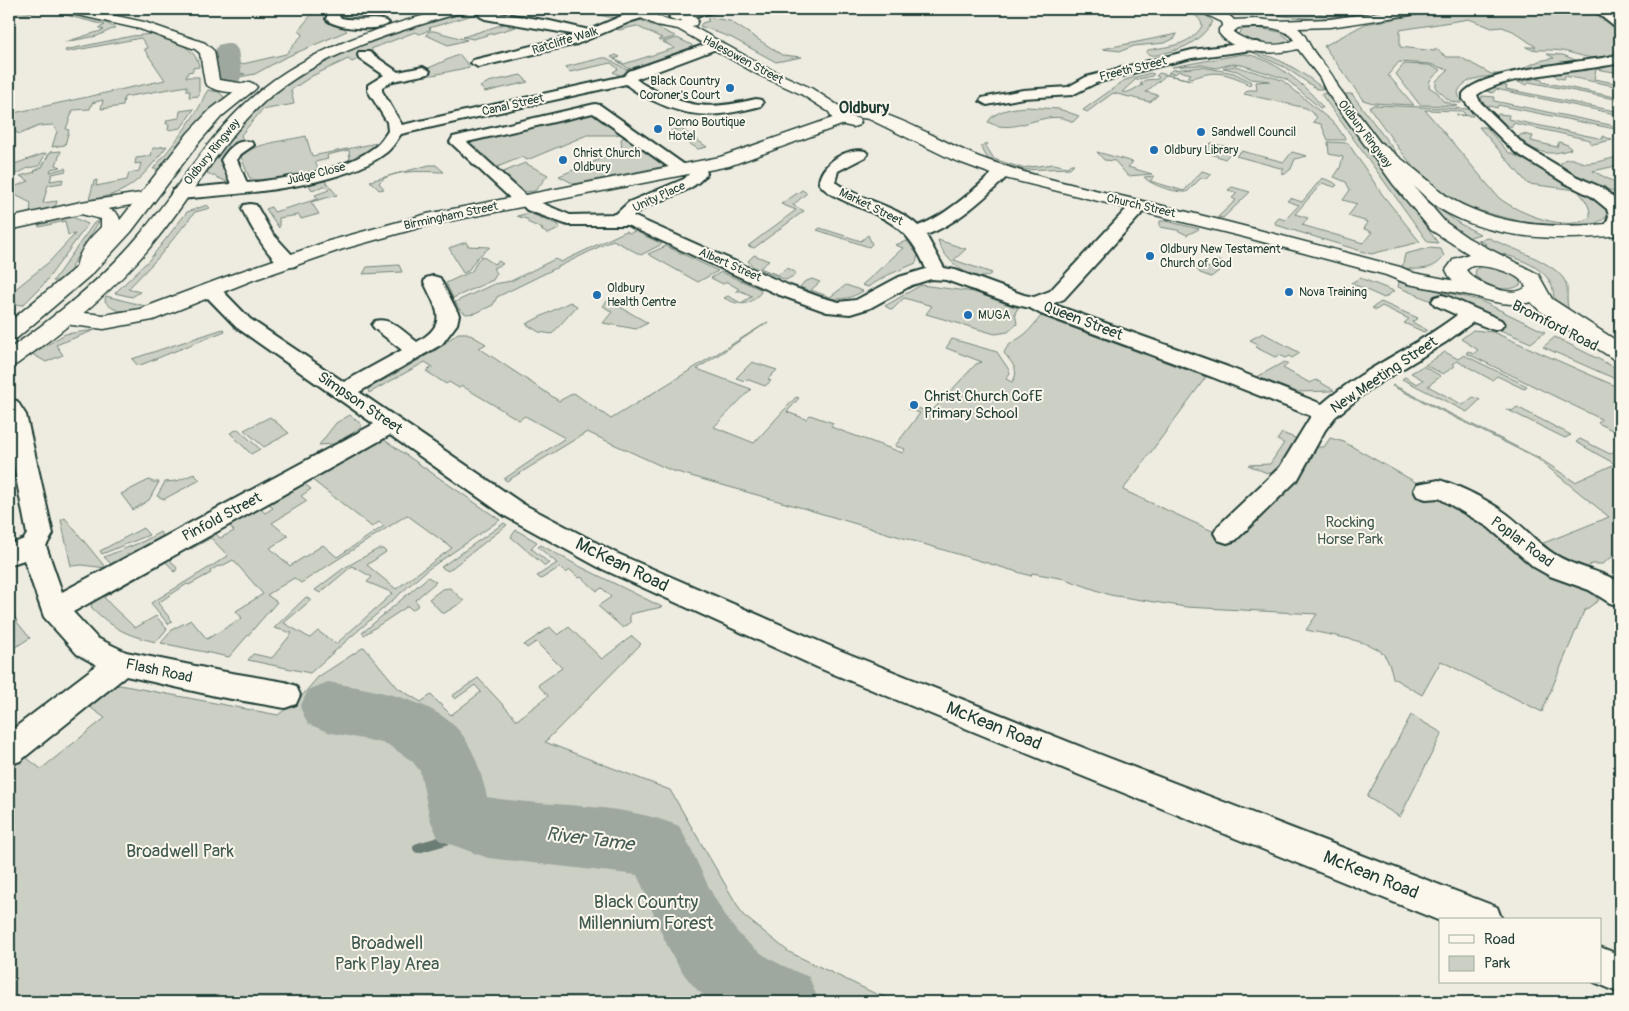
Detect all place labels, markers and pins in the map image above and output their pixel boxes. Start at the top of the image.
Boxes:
place label: Black Country Coroner's Court [639,74,720,103]
marker: Black Country Coroner's Court [724,82,736,94]
place label: Domo Boutique Hotel [668,115,745,144]
marker: Domo Boutique Hotel [652,123,664,135]
place label: Sandwell Council [1211,125,1296,140]
marker: Sandwell Council [1195,126,1207,138]
place label: Oldbury Library [1164,143,1238,158]
marker: Oldbury Library [1148,144,1160,156]
place label: Christ Church Oldbury [573,146,641,175]
marker: Christ Church Oldbury [557,154,569,166]
place label: Oldbury New Testament Church of God [1160,242,1281,271]
marker: Oldbury New Testament Church of God [1144,250,1156,262]
place label: Oldbury Health Centre [607,281,676,310]
place label: Nova Training [1299,285,1367,300]
marker: Nova Training [1283,286,1295,298]
marker: Oldbury Health Centre [591,289,603,301]
place label: MUGA [978,308,1011,323]
marker: MUGA [962,309,974,321]
place label: Christ Church CofE Primary School [924,387,1043,423]
marker: Christ Church CofE Primary School [908,399,920,411]

